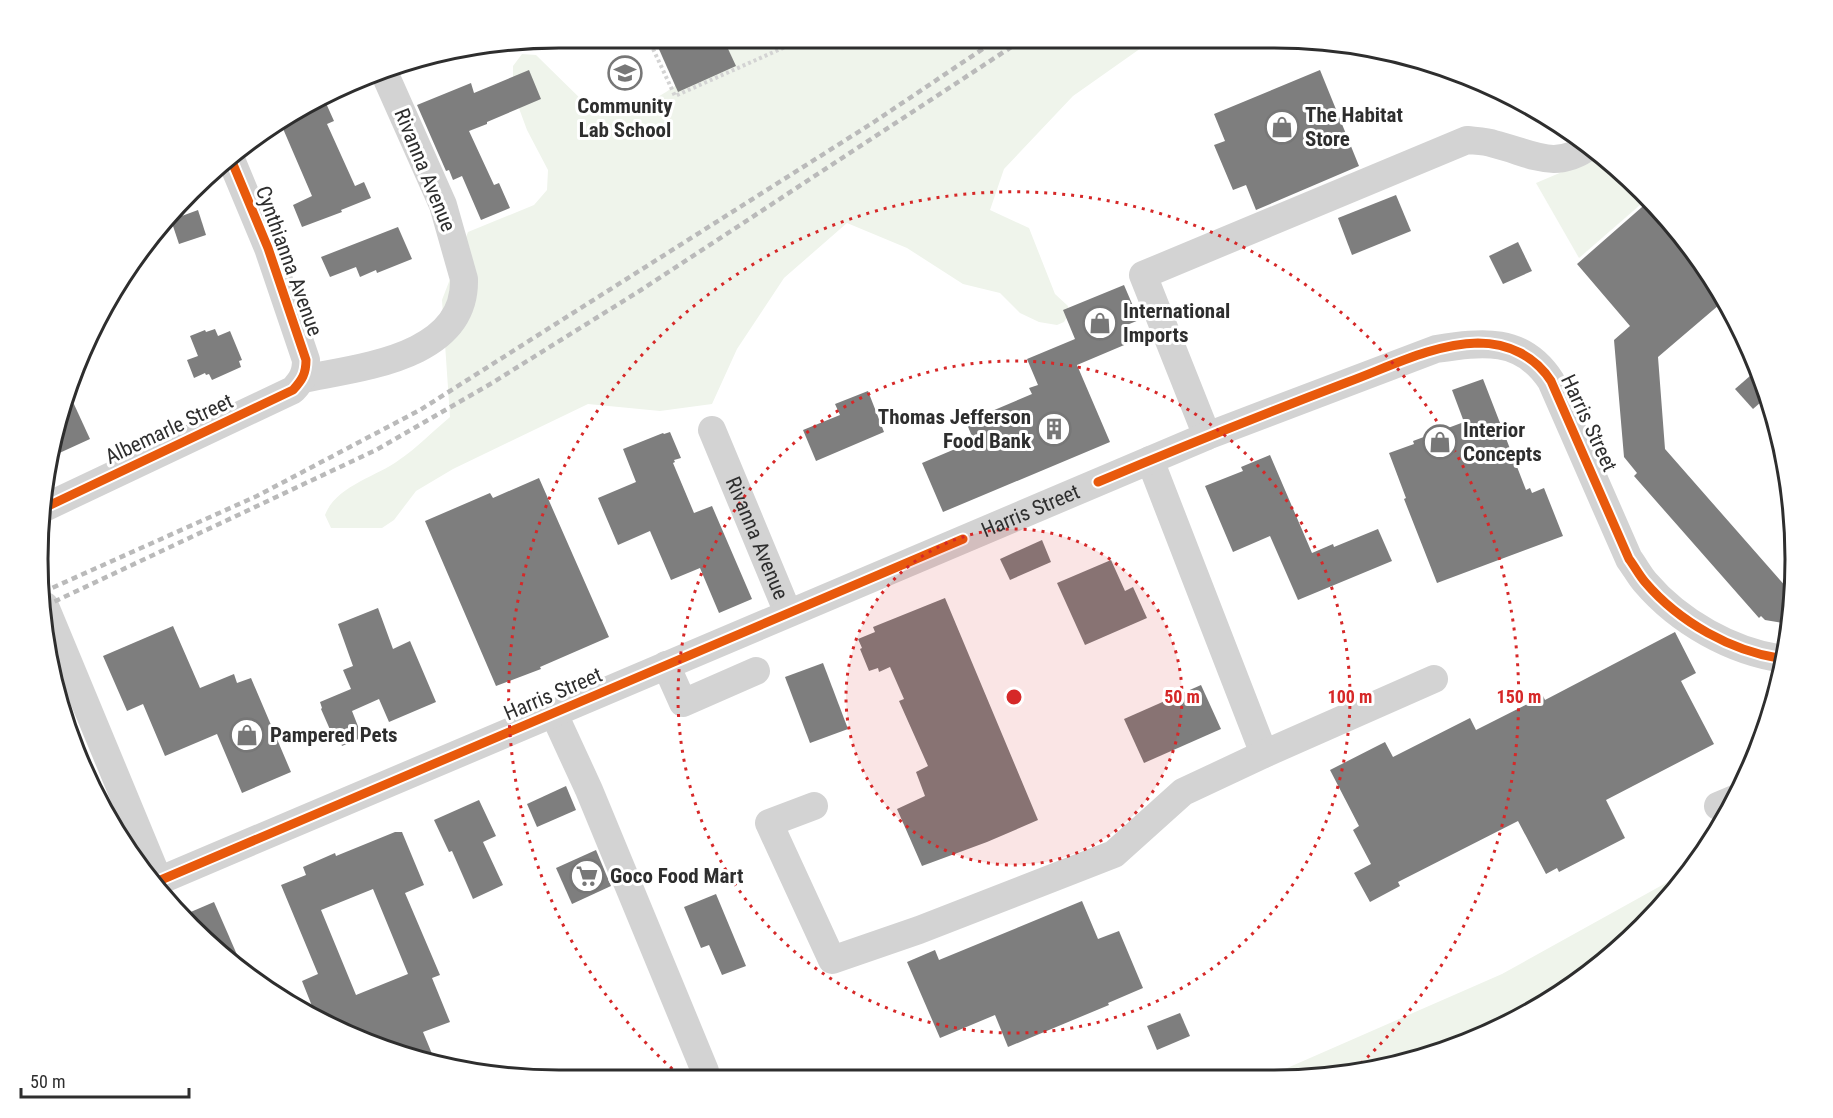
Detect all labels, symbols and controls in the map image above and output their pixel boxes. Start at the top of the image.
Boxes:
school or university icon: Community Lab School [607,55,643,91]
place label: Community Lab School [577,94,673,142]
place label: The Habitat Store [1305,103,1403,151]
street label: Rivanna Avenue [389,105,461,235]
shop icon: The Habitat Store [1264,109,1300,145]
street label: Cynthianna Avenue [251,183,327,339]
place label: International Imports [1123,299,1230,347]
shop icon: International Imports [1082,305,1118,341]
street label: Harris Street [1556,371,1622,475]
street label: Albemarle Street [101,389,237,469]
place label: Thomas Jefferson Food Bank [878,405,1032,453]
building icon: Thomas Jefferson Food Bank [1036,411,1072,447]
place label: Interior Concepts [1463,418,1542,466]
shop icon: Interior Concepts [1422,424,1458,460]
street label: Rivanna Avenue [721,473,793,603]
street label: Harris Street [978,479,1083,542]
street label: Harris Street [500,663,606,725]
text: 50 m [1164,686,1200,707]
text: 100 m [1328,686,1372,707]
text: 150 m [1497,686,1541,707]
centre of rings [1004,687,1024,707]
shop icon: Pampered Pets [229,717,265,753]
place label: Pampered Pets [270,723,398,747]
supermarket icon: Goco Food Mart [569,858,605,894]
place label: Goco Food Mart [610,864,743,888]
scale bar [21,1061,189,1099]
text: 50 m [30,1071,65,1092]

